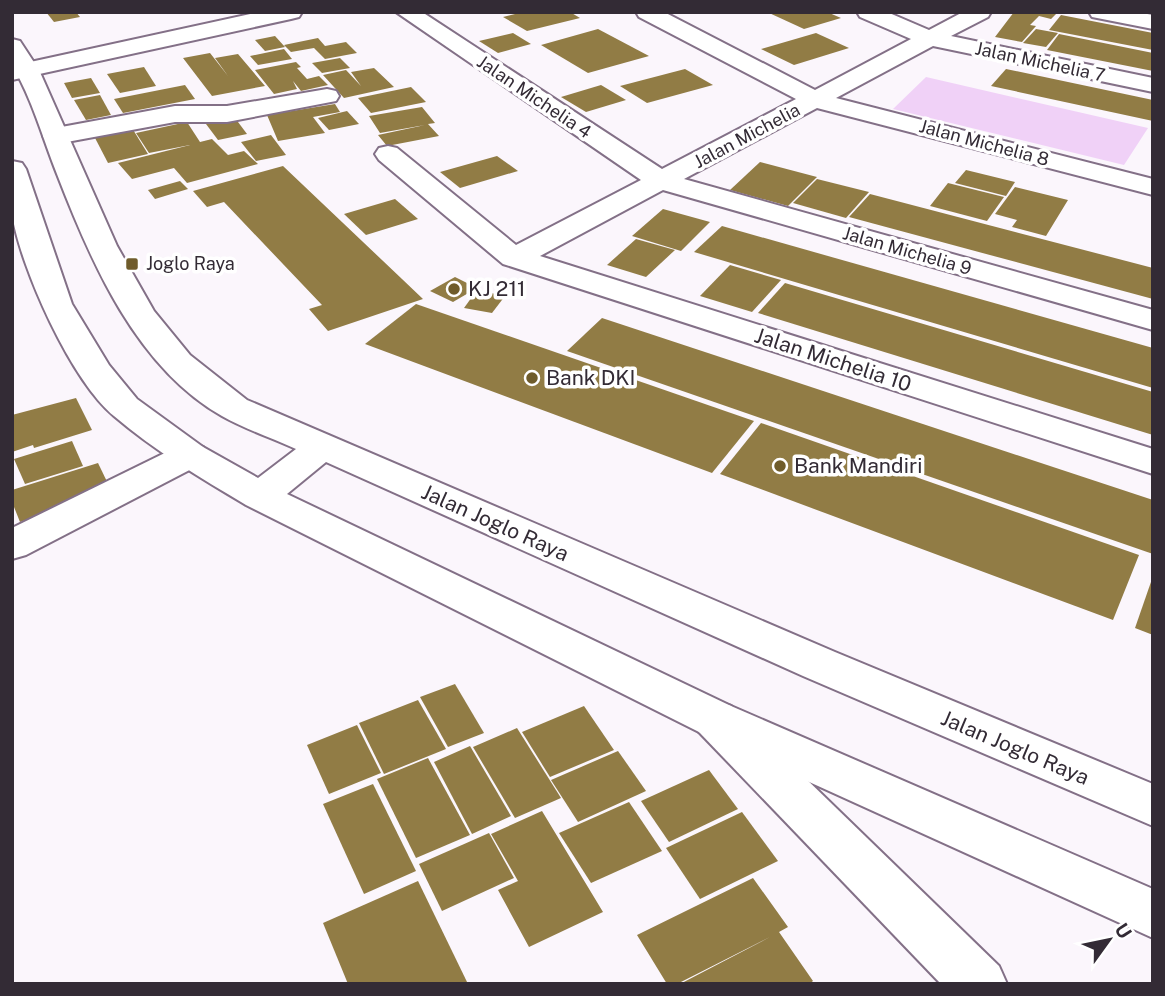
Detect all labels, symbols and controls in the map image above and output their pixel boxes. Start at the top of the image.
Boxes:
street label: Jalan Michelia 7 [973,37,1107,86]
street label: Jalan Michelia 4 [473,51,595,143]
street label: Jalan Michelia [690,99,804,172]
street label: Jalan Michelia 8 [917,115,1051,170]
street label: Jalan Michelia 9 [840,222,974,279]
place label: Joglo Raya [146,253,235,274]
marker: Joglo Raya [124,256,140,272]
place label: KJ 211 [468,276,525,301]
marker: KJ 211 [446,281,462,297]
street label: Jalan Michelia 10 [752,322,915,397]
place label: Bank DKI [546,365,636,390]
marker: Bank DKI [524,370,540,386]
place label: Bank Mandiri [794,453,922,478]
marker: Bank Mandiri [772,458,788,474]
street label: Jalan Joglo Raya [418,479,573,566]
street label: Jalan Joglo Raya [937,705,1093,790]
north arrow [1074,905,1144,975]
text: U [1110,919,1136,943]

